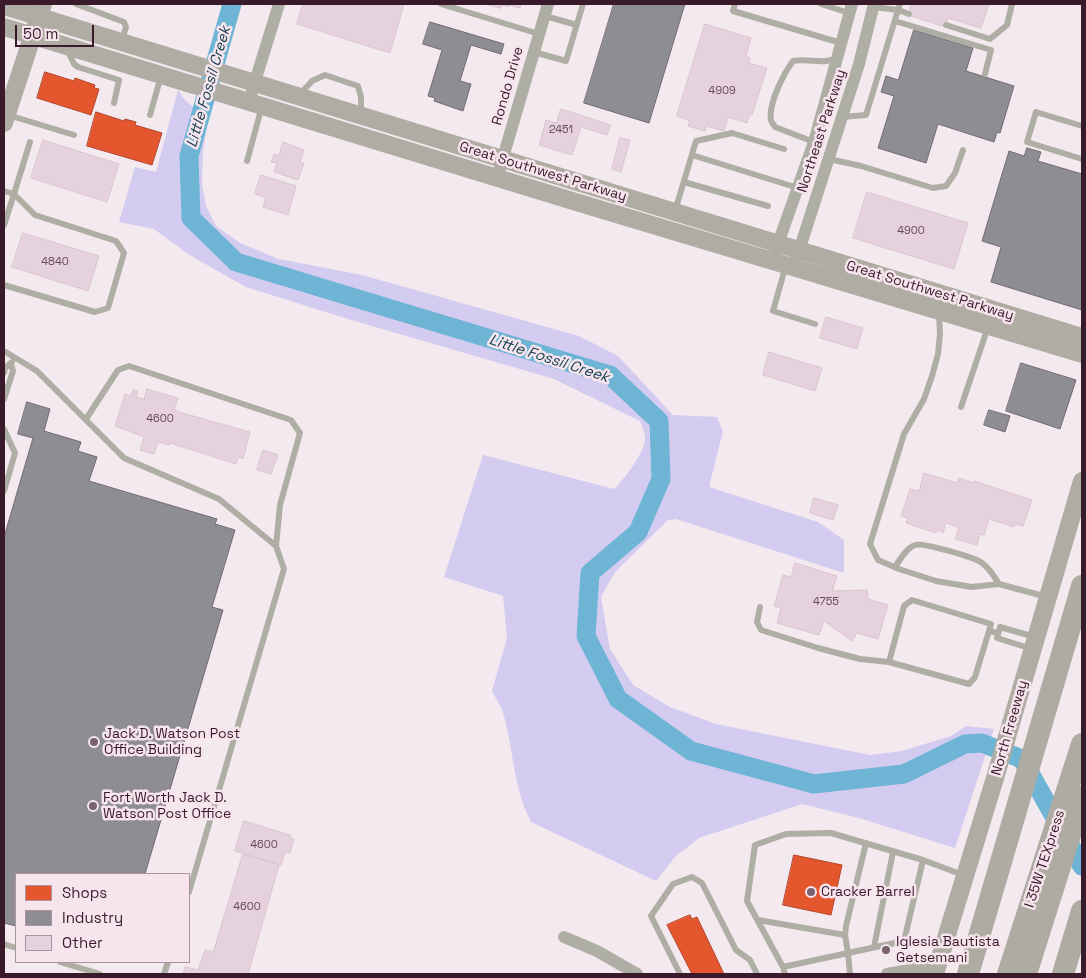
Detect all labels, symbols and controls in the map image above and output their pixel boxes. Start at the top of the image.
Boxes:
scale bar [18,15,96,47]
text: 50 m [23,24,58,43]
water label: Little Fossil Creek [183,24,235,150]
street label: Rondo Drive [489,45,527,127]
street label: Northeast Parkway [794,67,850,195]
house number: 4909 [708,84,736,98]
house number: 2451 [549,123,573,137]
street label: Great Southwest Parkway [457,138,629,206]
house number: 4900 [897,224,925,238]
house number: 4840 [41,255,69,269]
street label: Great Southwest Parkway [844,257,1016,325]
water label: Little Fossil Creek [487,331,611,387]
house number: 4600 [146,412,174,426]
house number: 4755 [813,595,839,609]
street label: North Freeway [988,678,1032,778]
place label: Jack D. Watson Post Office Building [104,726,240,759]
marker: Jack D. Watson Post Office Building [88,736,100,748]
place label: Fort Worth Jack D. Watson Post Office [103,790,231,822]
marker: Fort Worth Jack D. Watson Post Office [87,800,99,812]
street label: I 35W TEXpress [1021,808,1069,910]
house number: 4600 [250,838,278,852]
legend [15,873,190,963]
text: Shops [62,883,107,902]
place label: Cracker Barrel [821,884,915,900]
marker: Cracker Barrel [805,886,817,898]
house number: 4600 [233,900,261,914]
text: Industry [62,908,123,927]
text: Other [62,933,103,952]
place label: Iglesia Bautista Getsemani [896,934,1000,966]
marker: Iglesia Bautista Getsemani [880,944,892,956]

